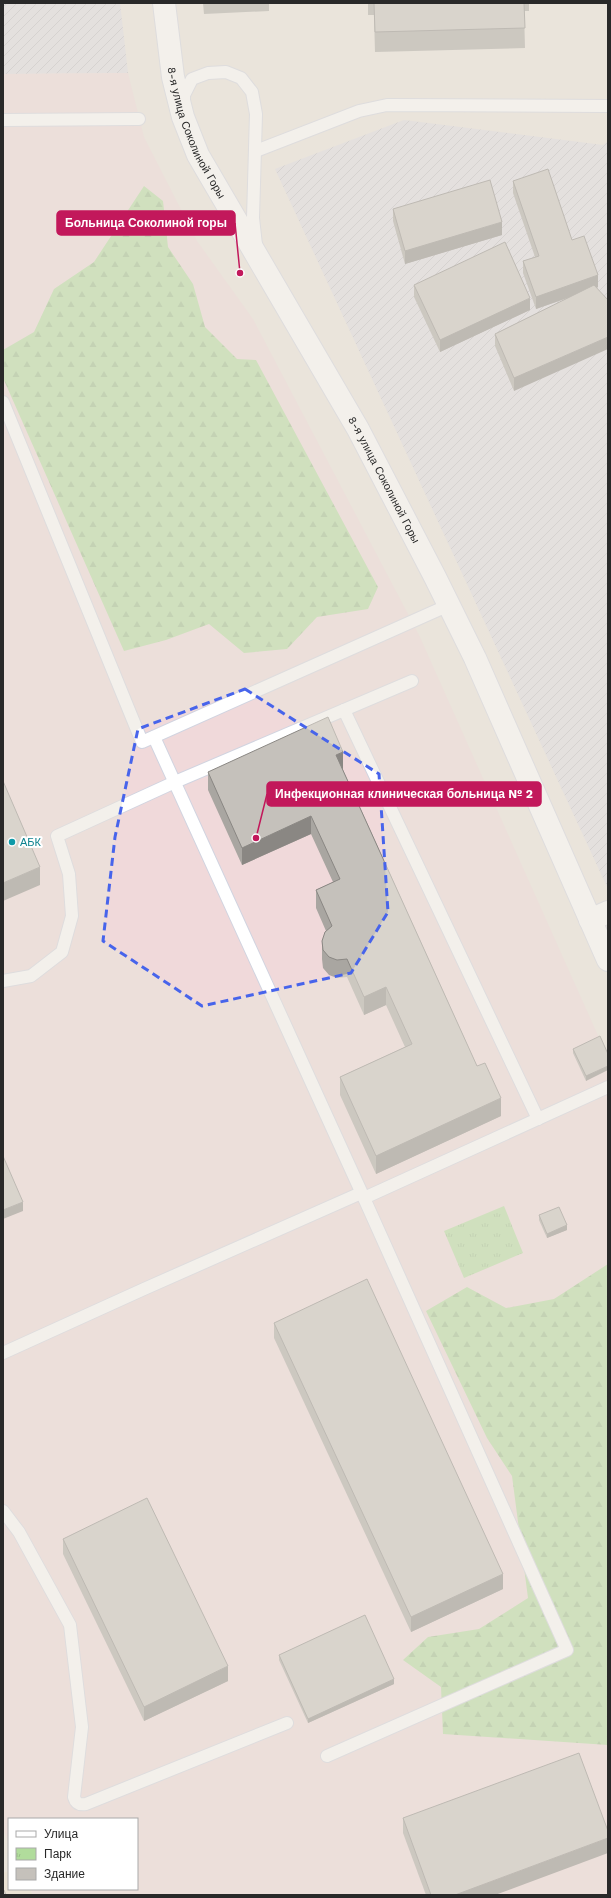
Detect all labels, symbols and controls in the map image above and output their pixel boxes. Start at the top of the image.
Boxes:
street label: 8-я улица Соколиной Горы [165,66,228,201]
callout: Больница Соколиной горы [57,211,235,235]
text: Больница Соколиной горы [65,216,227,230]
street label: 8-я улица Соколиной Горы [345,414,422,546]
callout: Инфекционная клиническая больница № 2 [267,782,541,806]
text: Инфекционная клиническая больница № 2 [275,787,533,801]
place label: АБК [20,836,42,849]
marker: АБК [7,837,17,847]
legend [8,1818,138,1890]
text: Улица [44,1827,78,1841]
text: Парк [44,1847,72,1861]
text: Здание [44,1867,85,1881]

